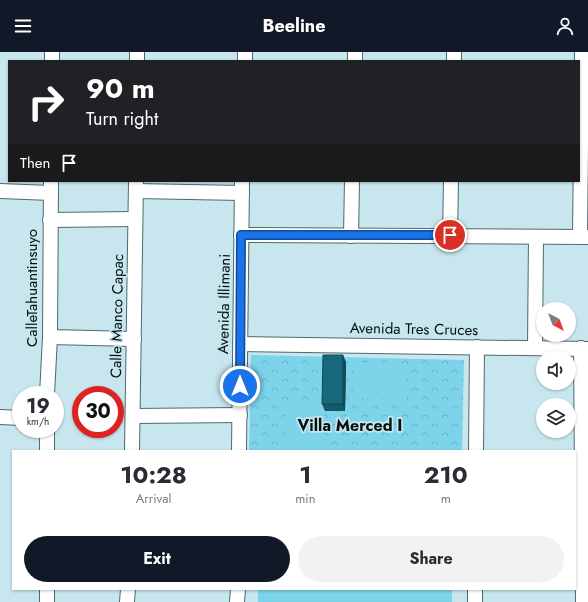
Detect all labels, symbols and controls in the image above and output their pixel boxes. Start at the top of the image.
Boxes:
text: Beeline [262,13,326,39]
icon: menu [12,15,34,37]
icon: person [554,15,576,37]
text: 90 m [86,68,155,109]
icon: right [20,76,72,128]
text: Turn right [86,106,158,132]
text: Then [20,152,50,174]
icon: arrive [58,152,80,174]
pin [433,218,467,252]
icon: arrive [439,224,461,246]
street label: CalleTahuantinsuyo [21,229,43,347]
street label: Calle Manco Capac [105,254,129,378]
street label: Avenida Illimani [212,254,236,354]
north arrow [536,302,576,342]
map controls [536,302,576,438]
street label: Avenida Tres Cruces [350,317,478,341]
button: sound [536,350,576,390]
position arrow [219,365,261,407]
speed limit sign: 30 [72,386,124,438]
text: 19 [26,392,50,421]
button: layers [536,398,576,438]
text: km/h [27,414,49,429]
district label: Villa Merced I [297,414,402,437]
text: 10:28 [120,457,187,492]
text: 1 [299,457,311,492]
text: 210 [424,457,468,492]
text: Arrival [136,489,172,508]
text: min [295,489,316,508]
text: m [441,489,451,508]
button: Exit [24,536,290,582]
button: Share [298,536,564,582]

